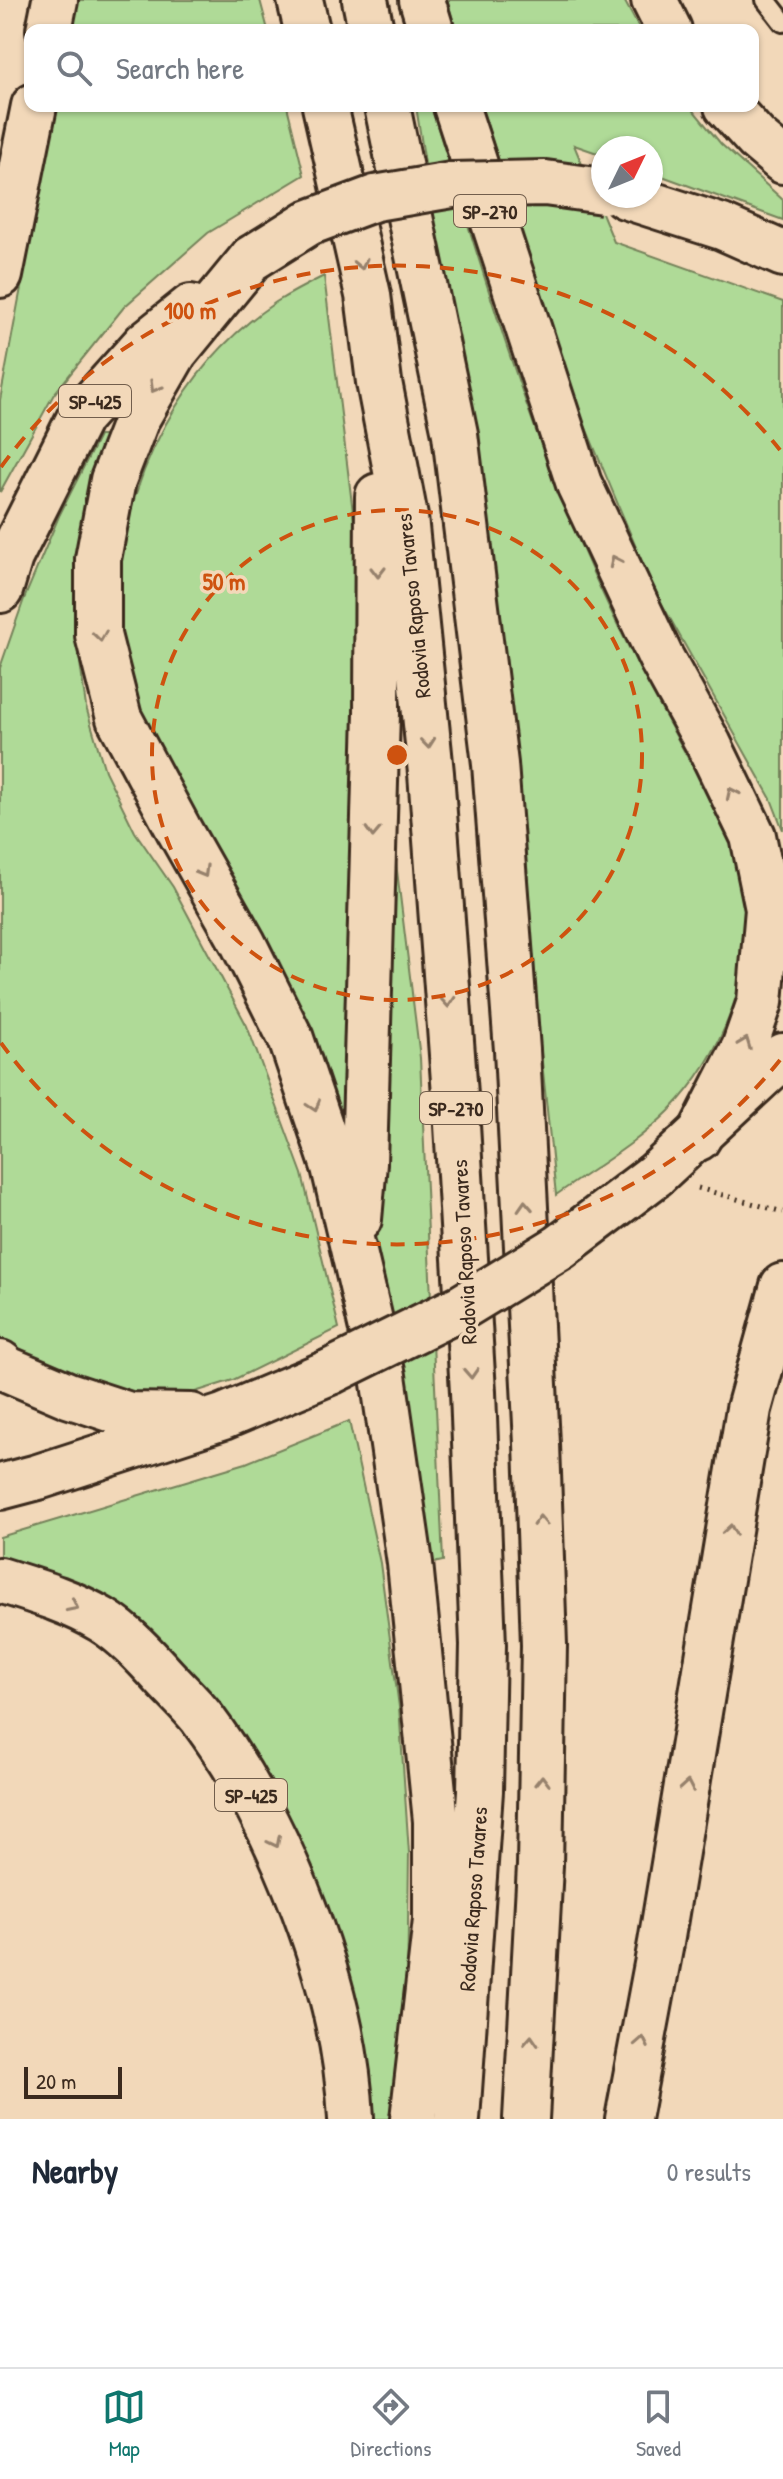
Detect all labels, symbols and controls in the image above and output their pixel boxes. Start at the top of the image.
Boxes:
search box [24,24,759,112]
icon: search [52,46,96,90]
text: Search here [116,48,244,88]
north arrow [591,136,663,208]
road number: SP-270 [454,195,526,227]
one-way arrow [352,257,369,270]
text: 100 m [164,294,216,326]
one-way arrow [149,378,165,393]
road number: SP-425 [59,385,131,417]
street label: Rodovia Raposo Tavares [388,512,438,700]
one-way arrow [609,554,625,569]
text: 50 m [203,565,245,597]
one-way arrow [369,566,387,579]
one-way arrow [91,629,108,643]
one-way arrow [420,737,437,750]
centre of rings [383,741,411,769]
one-way arrow [726,786,742,801]
one-way arrow [365,826,382,839]
one-way arrow [193,863,209,878]
one-way arrow [439,996,456,1009]
one-way arrow [736,1037,752,1051]
road number: SP-270 [420,1092,492,1124]
one-way arrow [305,1099,321,1113]
street label: Rodovia Raposo Tavares [444,1159,484,1345]
one-way arrow [517,1199,534,1212]
one-way arrow [463,1367,480,1380]
one-way arrow [531,1515,548,1527]
one-way arrow [721,1523,738,1537]
one-way arrow [65,1596,80,1612]
one-way arrow [533,1774,550,1787]
road number: SP-425 [215,1779,287,1811]
one-way arrow [678,1780,695,1793]
street label: Rodovia Raposo Tavares [452,1806,494,1992]
one-way arrow [265,1834,280,1848]
one-way arrow [522,2034,539,2047]
one-way arrow [633,2036,650,2049]
scale bar [24,2063,122,2099]
text: 20 m [36,2066,76,2096]
text: Nearby [32,2148,118,2194]
text: 0 results [667,2154,751,2189]
tab: Map [102,2385,146,2463]
tab: Directions [351,2385,432,2463]
tab: Saved [636,2385,681,2463]

